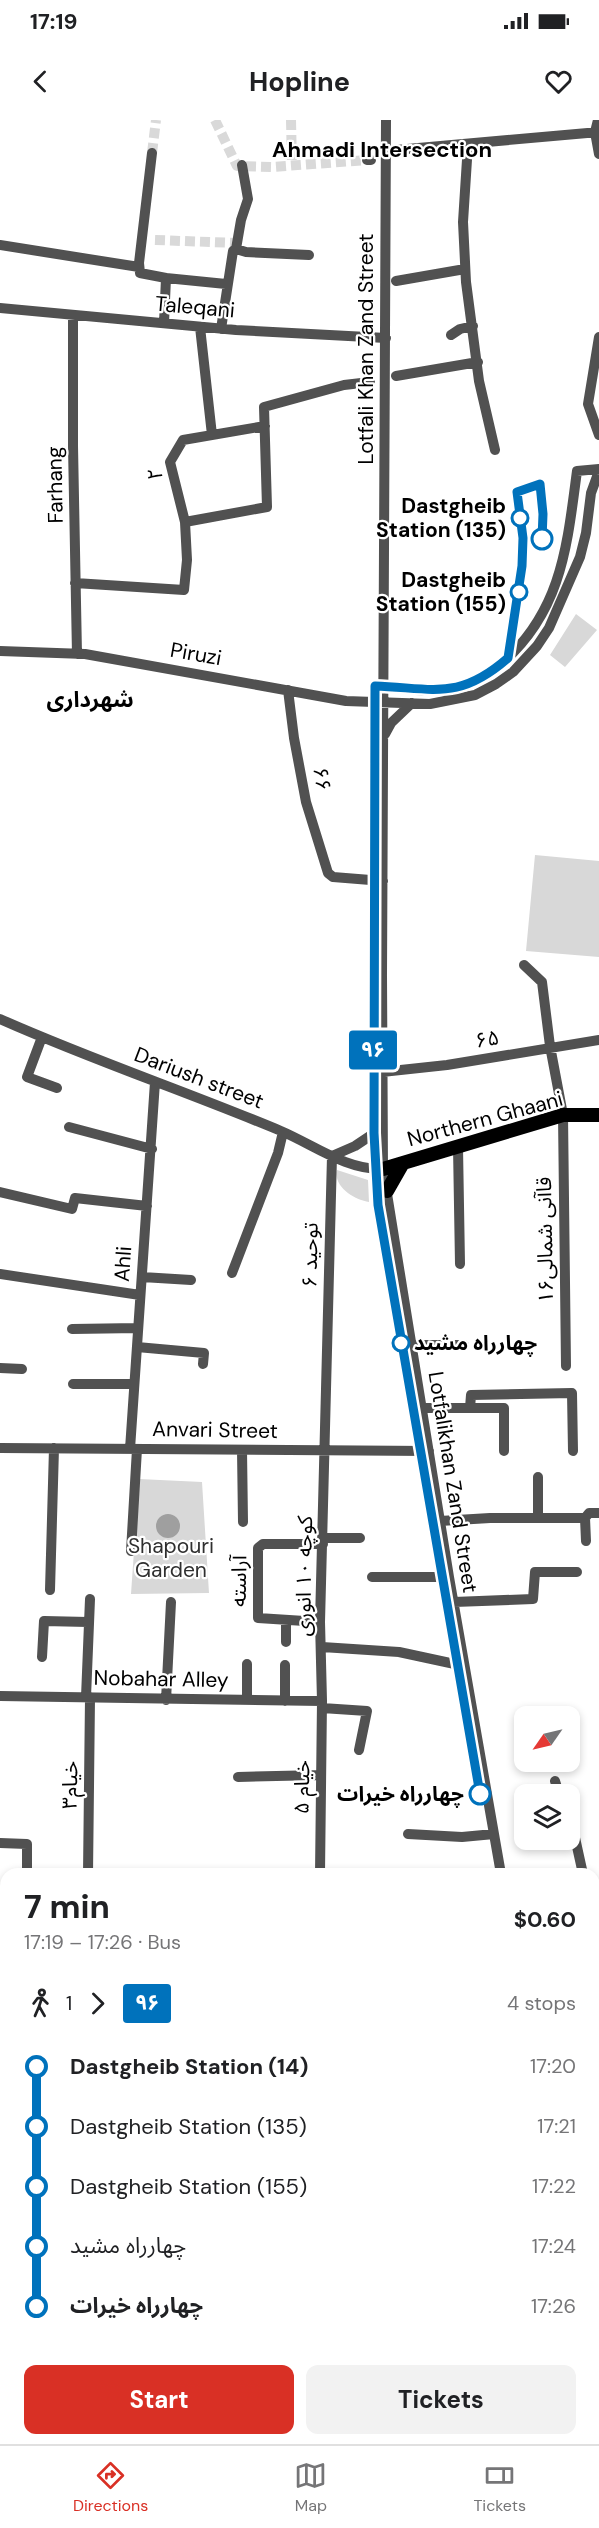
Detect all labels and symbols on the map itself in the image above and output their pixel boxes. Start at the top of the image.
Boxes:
district label: Ahmadi Intersection [272,135,492,164]
street label: Lotfali Khan Zand Street [352,234,380,464]
street label: Taleqani [154,290,236,324]
street label: Farhang [40,446,70,524]
street label: ۲ [141,467,169,481]
place label: Dastgheib Station (135) [376,492,506,544]
marker: Dastgheib Station (135) [511,509,529,527]
unlabelled marker [531,528,553,550]
place label: Dastgheib Station (155) [376,566,506,618]
marker: Dastgheib Station (155) [510,583,528,601]
street label: Piruzi [168,636,224,672]
district label: شهرداری [46,685,134,714]
street label: ۶۶ [306,765,338,793]
street label: ۶۵ [473,1023,501,1055]
line badge: ۹۶ [346,1030,400,1070]
street label: Dariush street [130,1040,268,1116]
street label: Northern Ghaani [404,1085,566,1153]
street label: قاآنی شمالی۱۶ [530,1176,560,1304]
street label: ۶ توحید [295,1222,325,1288]
street label: Ahli [108,1245,138,1283]
place label: چهارراه مشید [414,1329,537,1357]
marker: چهارراه مشید [392,1334,410,1352]
street label: Lotfalikhan Zand Street [422,1369,484,1595]
street label: Anvari Street [152,1415,278,1445]
street label: کوچه ۱۰ انوری [289,1515,319,1637]
park label: Shapouri Garden [128,1532,214,1584]
street label: آراسته [225,1554,253,1607]
street label: Nobahar Alley [93,1664,229,1694]
north arrow [514,1706,580,1772]
street label: ۵ خیام [288,1760,318,1814]
street label: خیام۳ [56,1761,86,1810]
place label: چهارراه خیرات [337,1780,464,1808]
marker: چهارراه خیرات [469,1783,491,1805]

